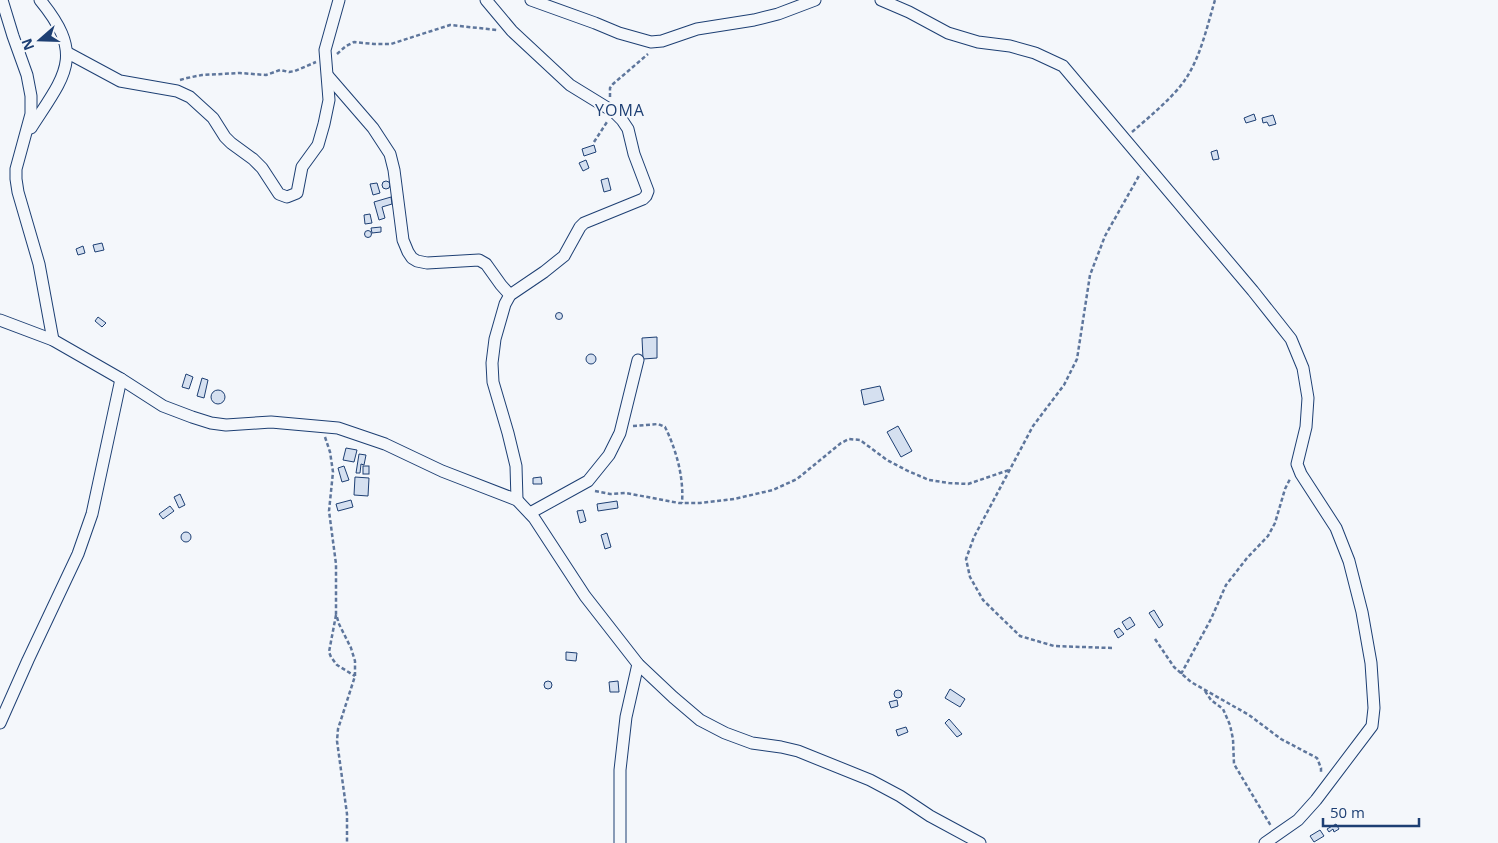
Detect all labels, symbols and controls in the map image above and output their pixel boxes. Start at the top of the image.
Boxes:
north arrow [15,15,65,65]
text: N [16,36,38,53]
district label: YOMA [595,99,645,121]
scale bar [1323,796,1419,828]
text: 50 m [1330,802,1365,822]

